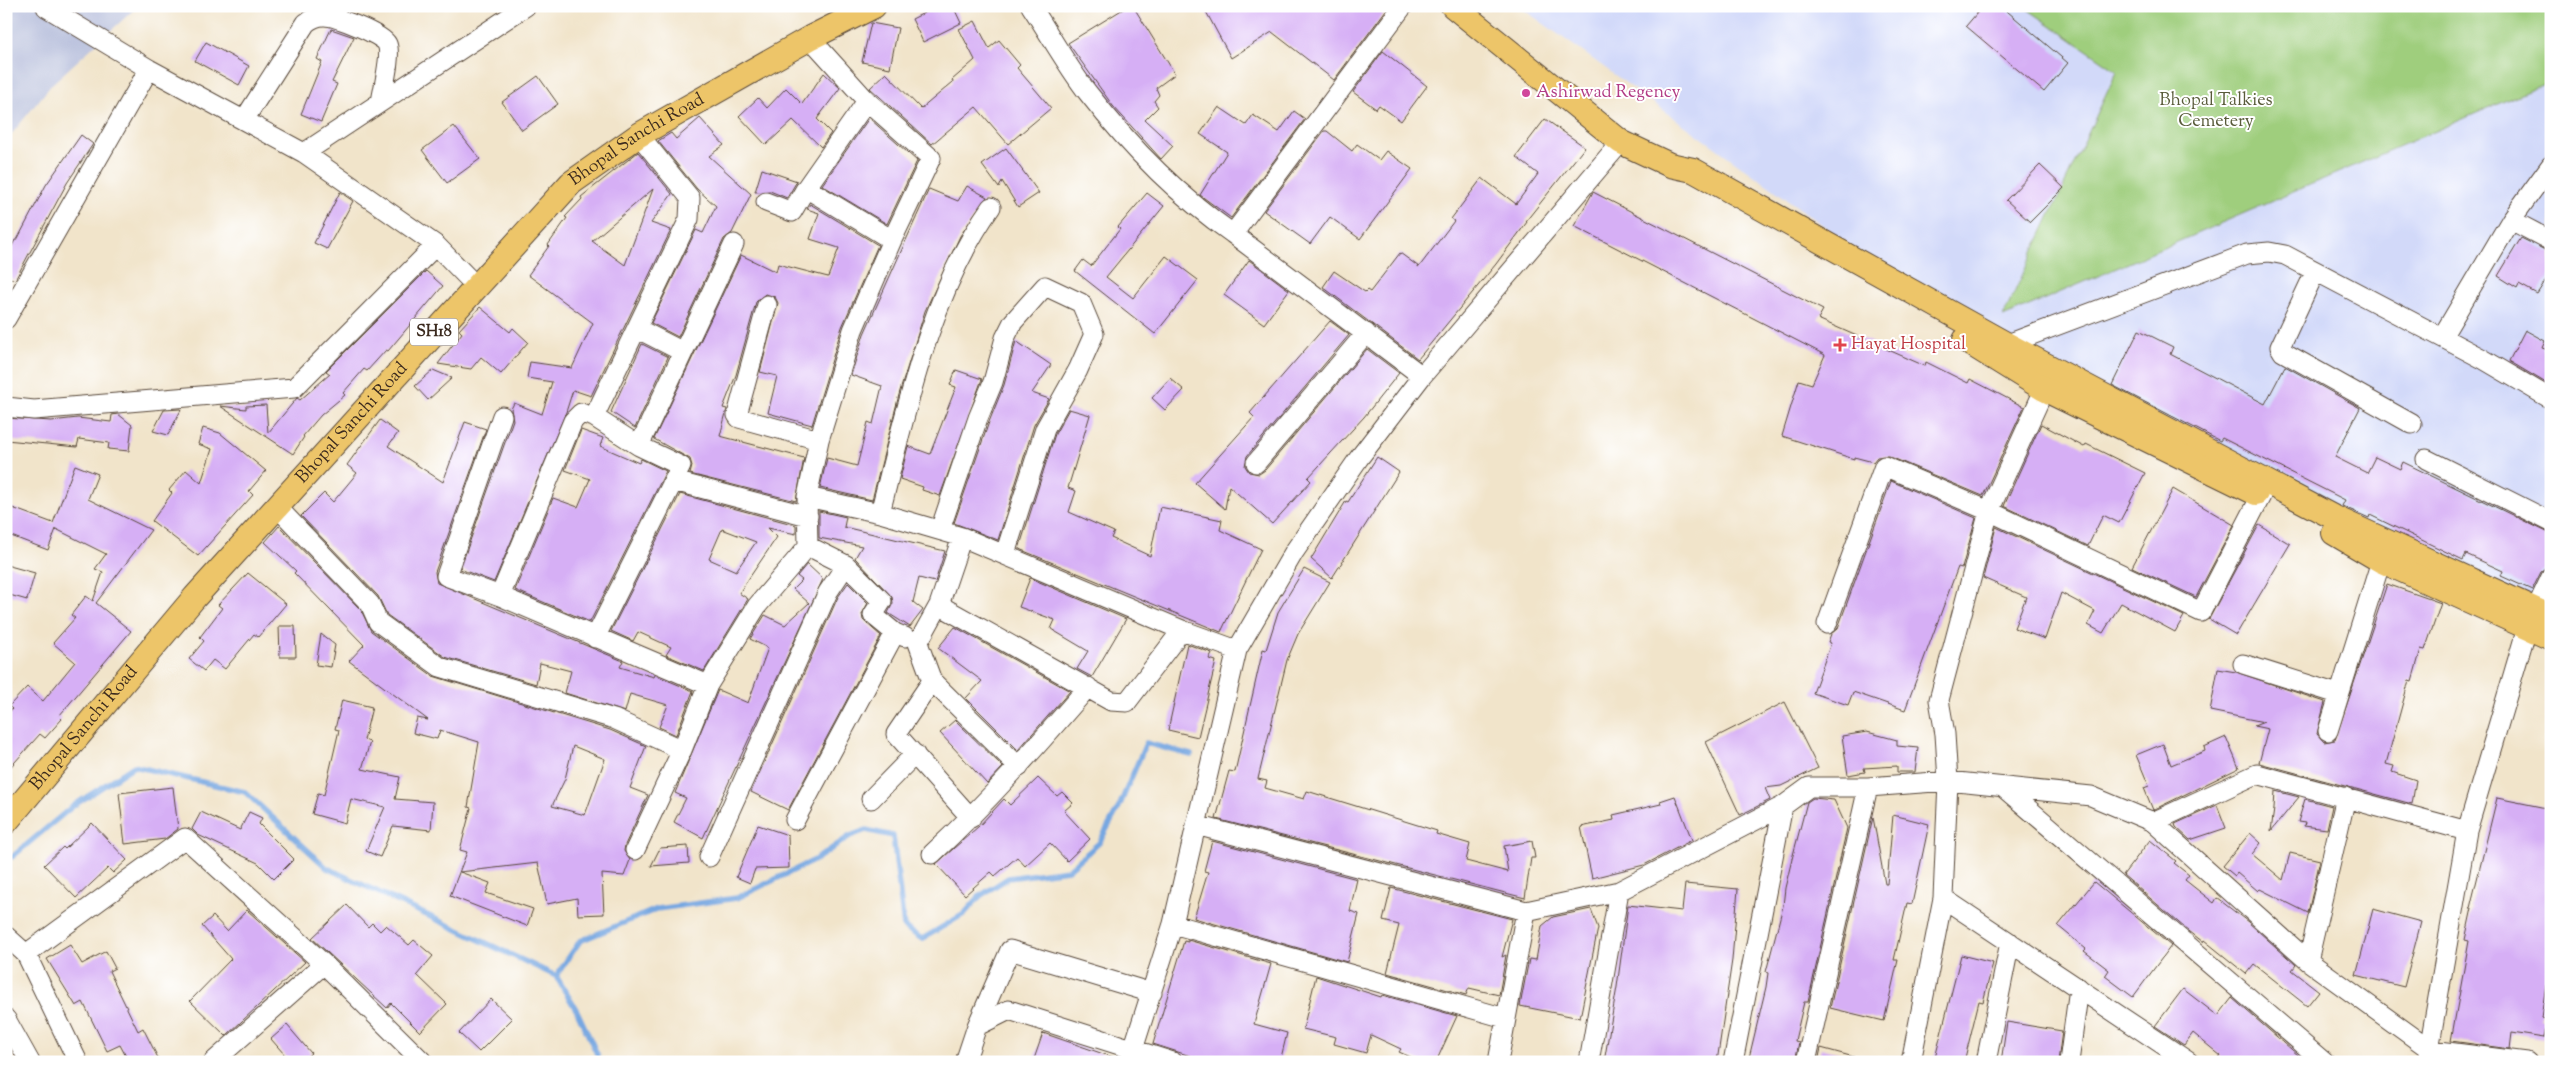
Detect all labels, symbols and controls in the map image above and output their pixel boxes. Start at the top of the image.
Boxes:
place label: Ashirwad Regency [1536,80,1680,106]
street label: Bhopal Sanchi Road [564,87,710,193]
marker: Ashirwad Regency [1520,87,1532,99]
park label: Bhopal Talkies Cemetery [2159,88,2273,135]
road number: SH18 [410,318,458,346]
place label: Hayat Hospital [1851,332,1966,358]
marker: Hayat Hospital [1833,338,1847,352]
street label: Bhopal Sanchi Road [290,357,415,490]
street label: Bhopal Sanchi Road [24,660,145,797]

